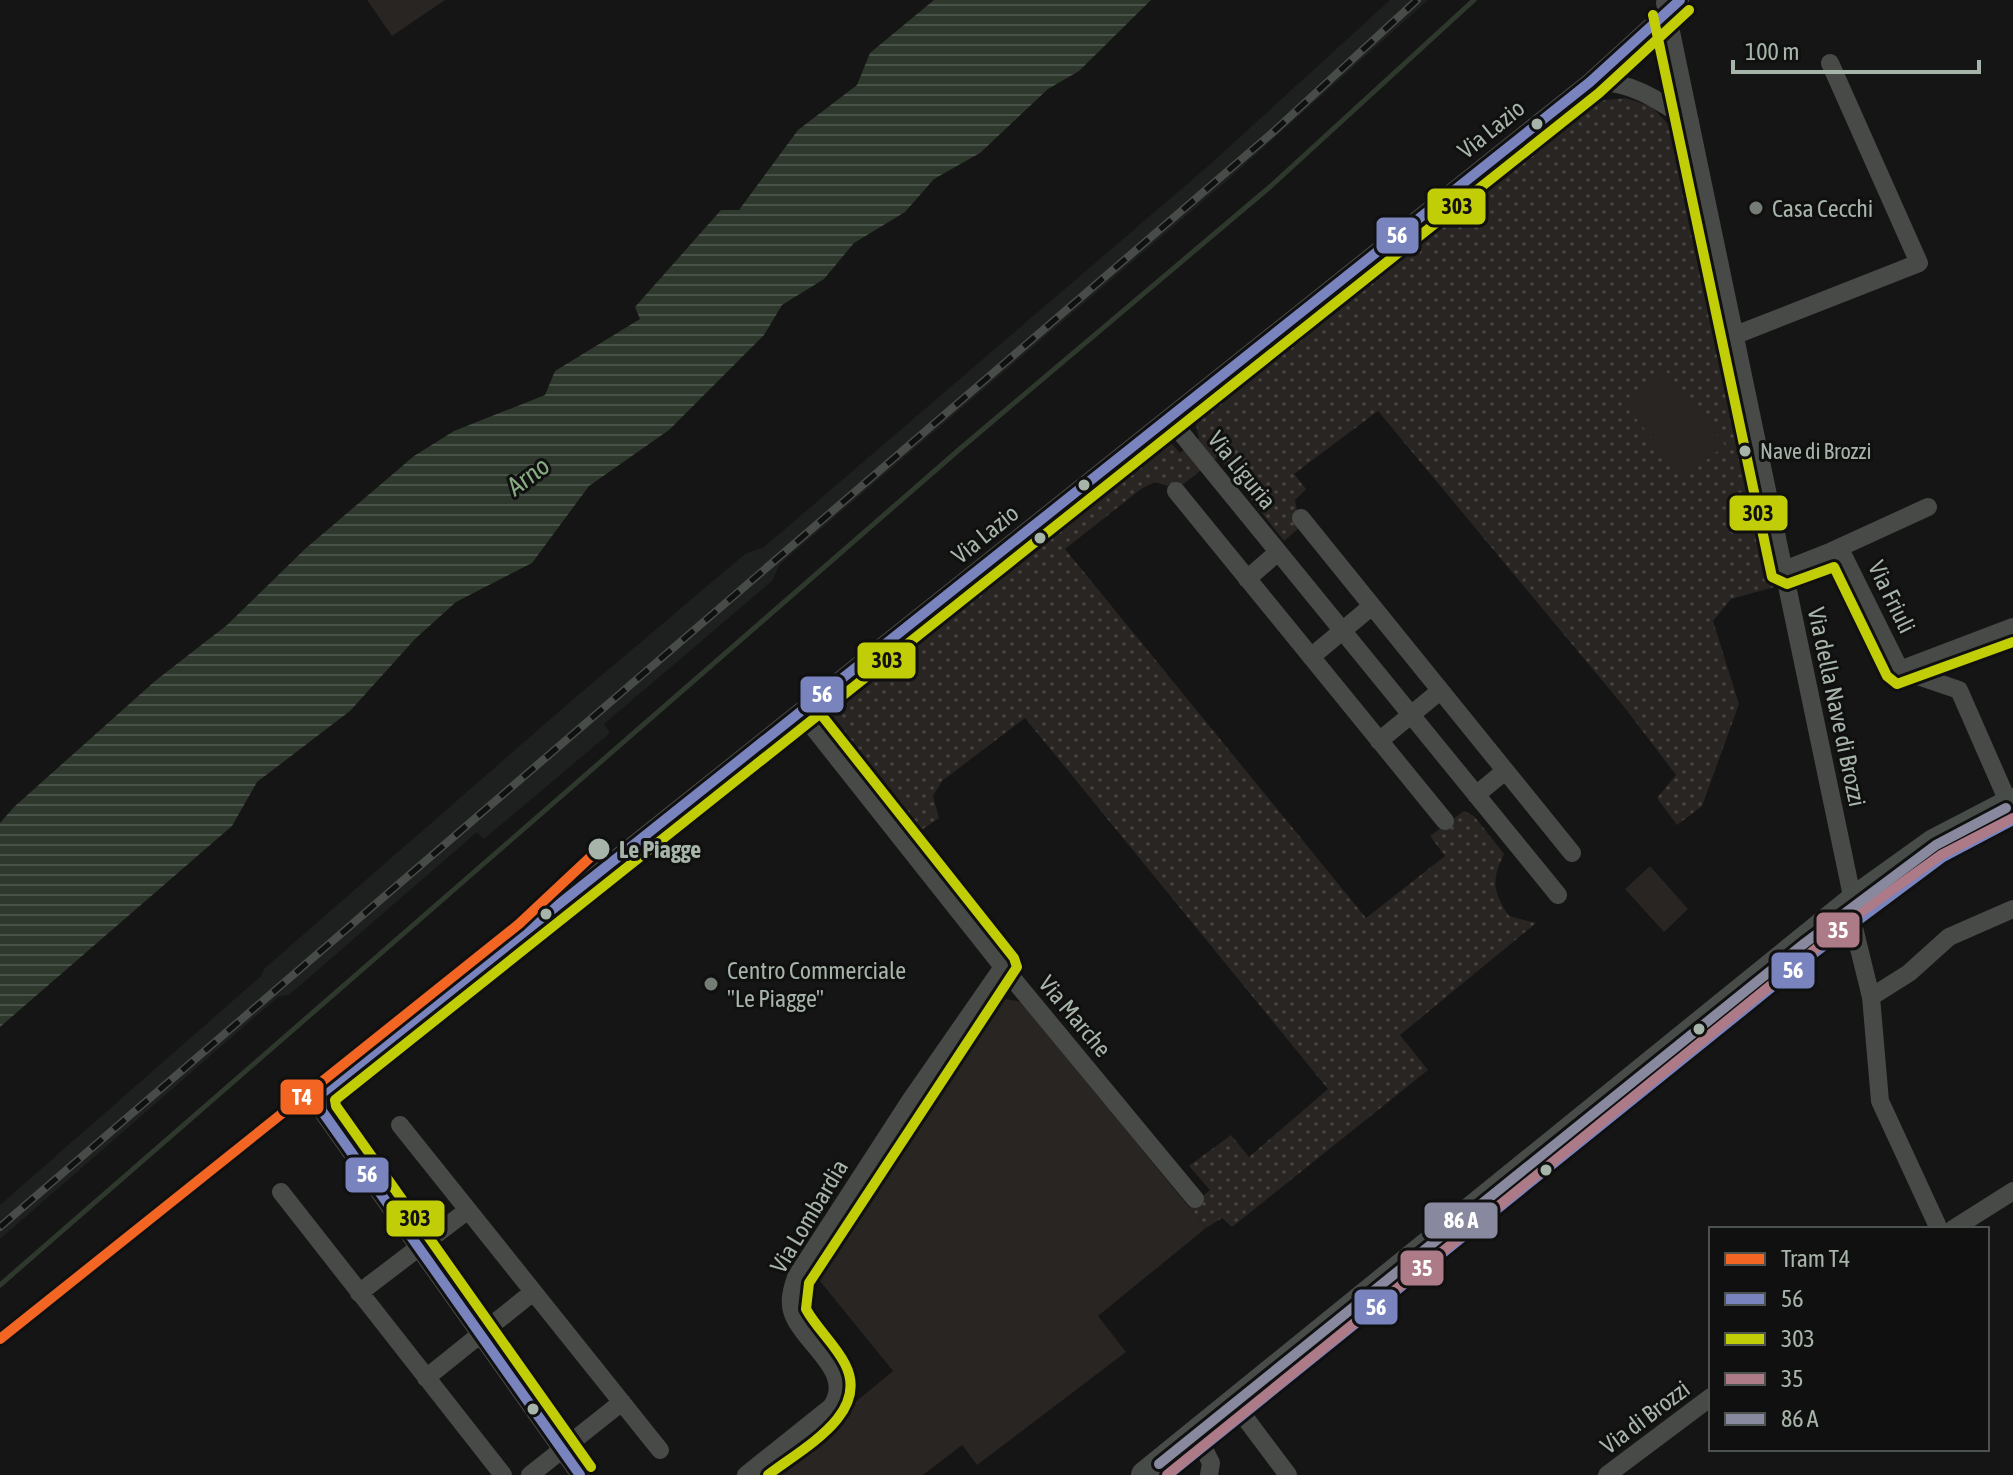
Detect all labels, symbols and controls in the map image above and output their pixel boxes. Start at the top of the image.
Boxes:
scale bar [1733,24,1979,74]
text: 100 m [1745,38,1799,65]
street label: Via Lazio [1452,94,1530,164]
unlabelled marker [1529,116,1545,132]
line badge: 303 [1426,187,1487,226]
text: 303 [1441,193,1473,219]
place label: Casa Cecchi [1772,195,1873,222]
marker: Casa Cecchi [1747,199,1765,217]
line badge: 56 [1375,216,1420,255]
text: 56 [1387,222,1407,248]
street label: Via Liguria [1202,426,1282,514]
place label: Nave di Brozzi [1760,438,1872,464]
marker: Nave di Brozzi [1737,443,1753,459]
water label: Arno [500,450,555,502]
unlabelled marker [1076,477,1092,493]
line badge: 303 [1728,494,1789,532]
street label: Via Lazio [946,499,1024,569]
text: 303 [1742,500,1774,526]
unlabelled marker [1032,530,1048,546]
street label: Via Friuli [1863,556,1921,638]
street label: Via della Nave di Brozzi [1803,605,1871,809]
line badge: 303 [856,641,917,680]
text: 303 [871,647,903,673]
line badge: 56 [799,675,845,714]
text: 56 [812,681,832,707]
marker: Le Piagge [586,836,612,862]
place label: Le Piagge [619,836,701,863]
unlabelled marker [538,906,554,922]
line badge: 35 [1815,911,1861,949]
text: 35 [1828,917,1848,943]
line badge: 56 [1770,951,1816,990]
place label: Centro Commerciale "Le Piagge" [727,957,906,1012]
text: 56 [1783,957,1803,983]
street label: Via Marche [1033,970,1117,1062]
marker: Centro Commerciale "Le Piagge" [702,975,720,993]
unlabelled marker [1691,1021,1707,1037]
line badge: T4 [279,1078,325,1116]
text: T4 [292,1084,312,1110]
street label: Via Lombardia [765,1155,853,1277]
line badge: 56 [344,1156,390,1194]
text: 56 [357,1161,377,1187]
unlabelled marker [1538,1162,1554,1178]
line badge: 303 [385,1199,446,1238]
line badge: 86 A [1423,1201,1499,1240]
text: 303 [399,1205,431,1231]
text: 86 A [1444,1207,1478,1233]
legend [1709,1227,1989,1451]
text: Tram T4 [1781,1245,1850,1272]
line badge: 35 [1399,1249,1445,1287]
text: 35 [1412,1255,1432,1281]
text: 56 [1781,1285,1804,1312]
line badge: 56 [1353,1288,1399,1326]
text: 56 [1366,1294,1386,1320]
text: 303 [1781,1325,1815,1352]
text: 35 [1781,1365,1804,1392]
street label: Via di Brozzi [1595,1375,1695,1459]
unlabelled marker [525,1401,541,1417]
text: 86 A [1781,1405,1819,1432]

